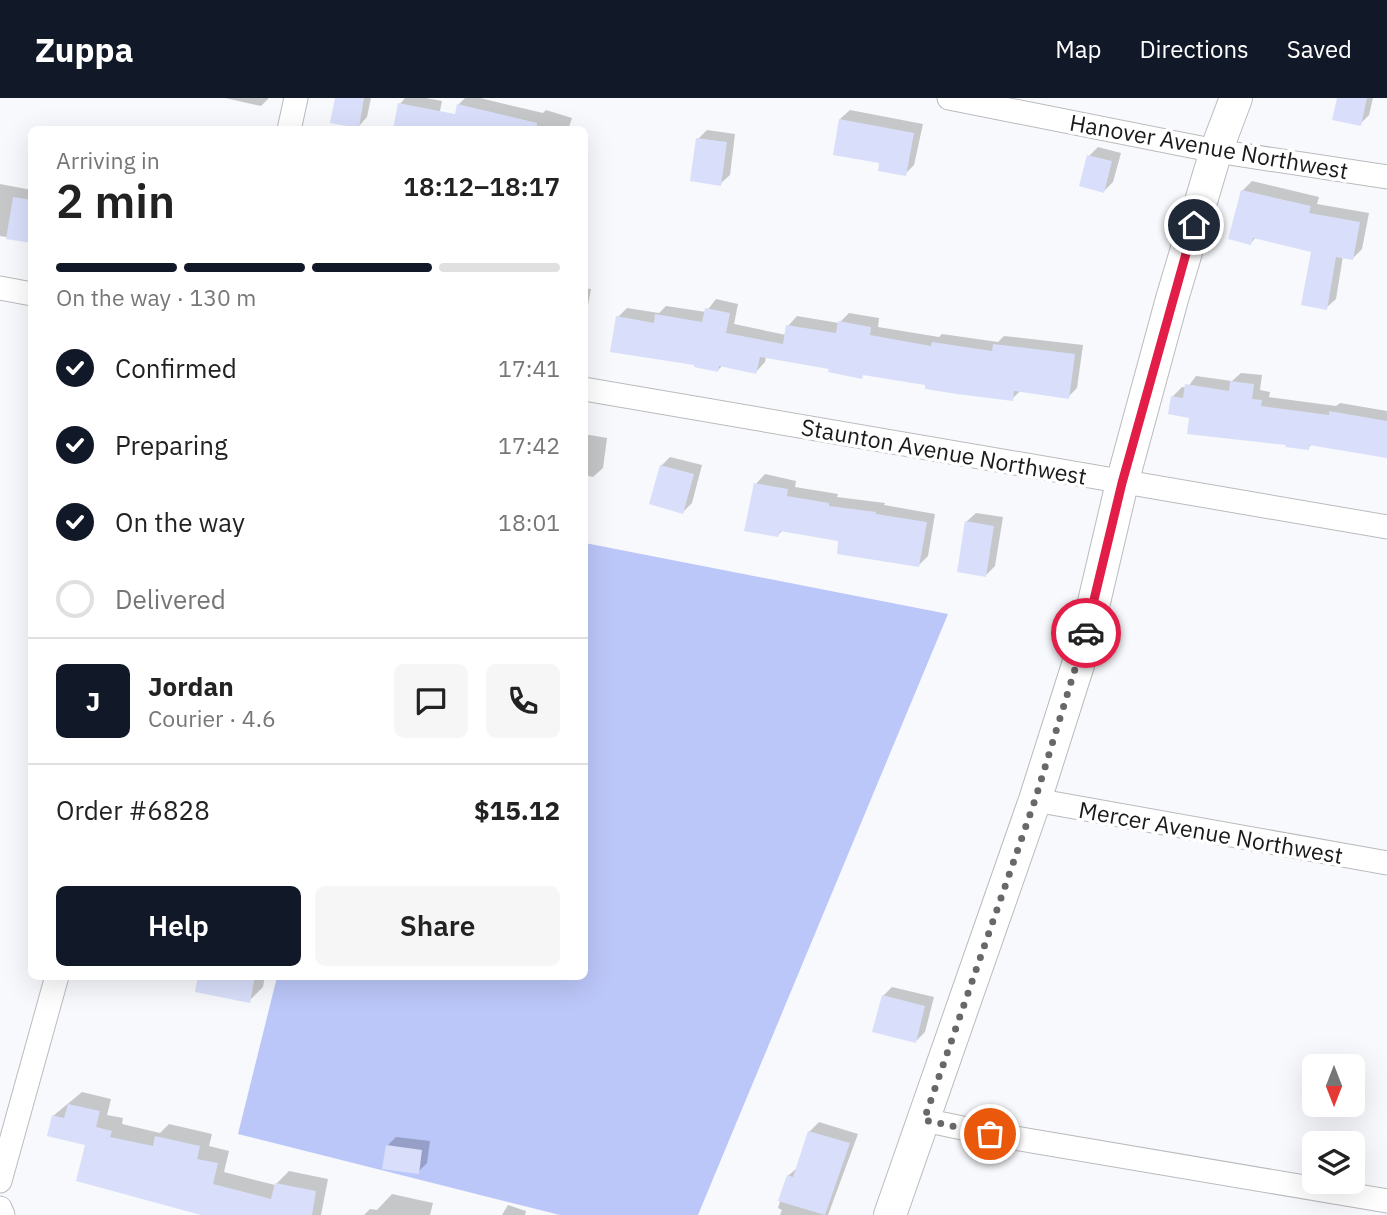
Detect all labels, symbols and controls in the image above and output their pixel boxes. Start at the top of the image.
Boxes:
text: Zuppa [35,28,133,71]
text: Map [1055,33,1101,65]
text: Directions [1139,33,1249,65]
text: Saved [1287,33,1352,65]
street label: Hanover Avenue Northwest [1067,107,1351,185]
text: Arriving in [56,145,160,175]
text: 18:12–18:17 [403,169,560,203]
text: 2 min [56,171,175,231]
pin [1164,195,1224,255]
icon: home [1175,206,1213,244]
text: On the way · 130 m [56,282,256,312]
icon: check [56,349,94,387]
text: Confirmed [115,351,237,385]
text: 17:41 [498,353,560,383]
street label: Staunton Avenue Northwest [799,411,1089,491]
icon: check [56,426,94,464]
text: Preparing [115,428,228,462]
text: 17:42 [498,430,560,460]
icon: check [56,503,94,541]
text: On the way [115,505,245,539]
text: 18:01 [498,507,560,537]
text: Delivered [115,582,226,616]
courier [1051,598,1121,668]
icon: car [1067,614,1105,652]
button: chat [394,664,468,738]
button: phone [486,664,560,738]
text: Jordan [148,669,234,703]
text: J [86,684,100,718]
text: Courier · 4.6 [148,703,276,733]
text: Order #6828 [56,793,210,827]
text: $15.12 [474,793,560,827]
street label: Mercer Avenue Northwest [1077,794,1345,870]
button: Help [56,886,301,966]
button: Share [315,886,560,966]
north arrow [1302,1054,1365,1116]
map controls [1302,1054,1365,1194]
pin [960,1104,1020,1164]
icon: bag [971,1115,1009,1153]
button: layers [1302,1131,1365,1194]

